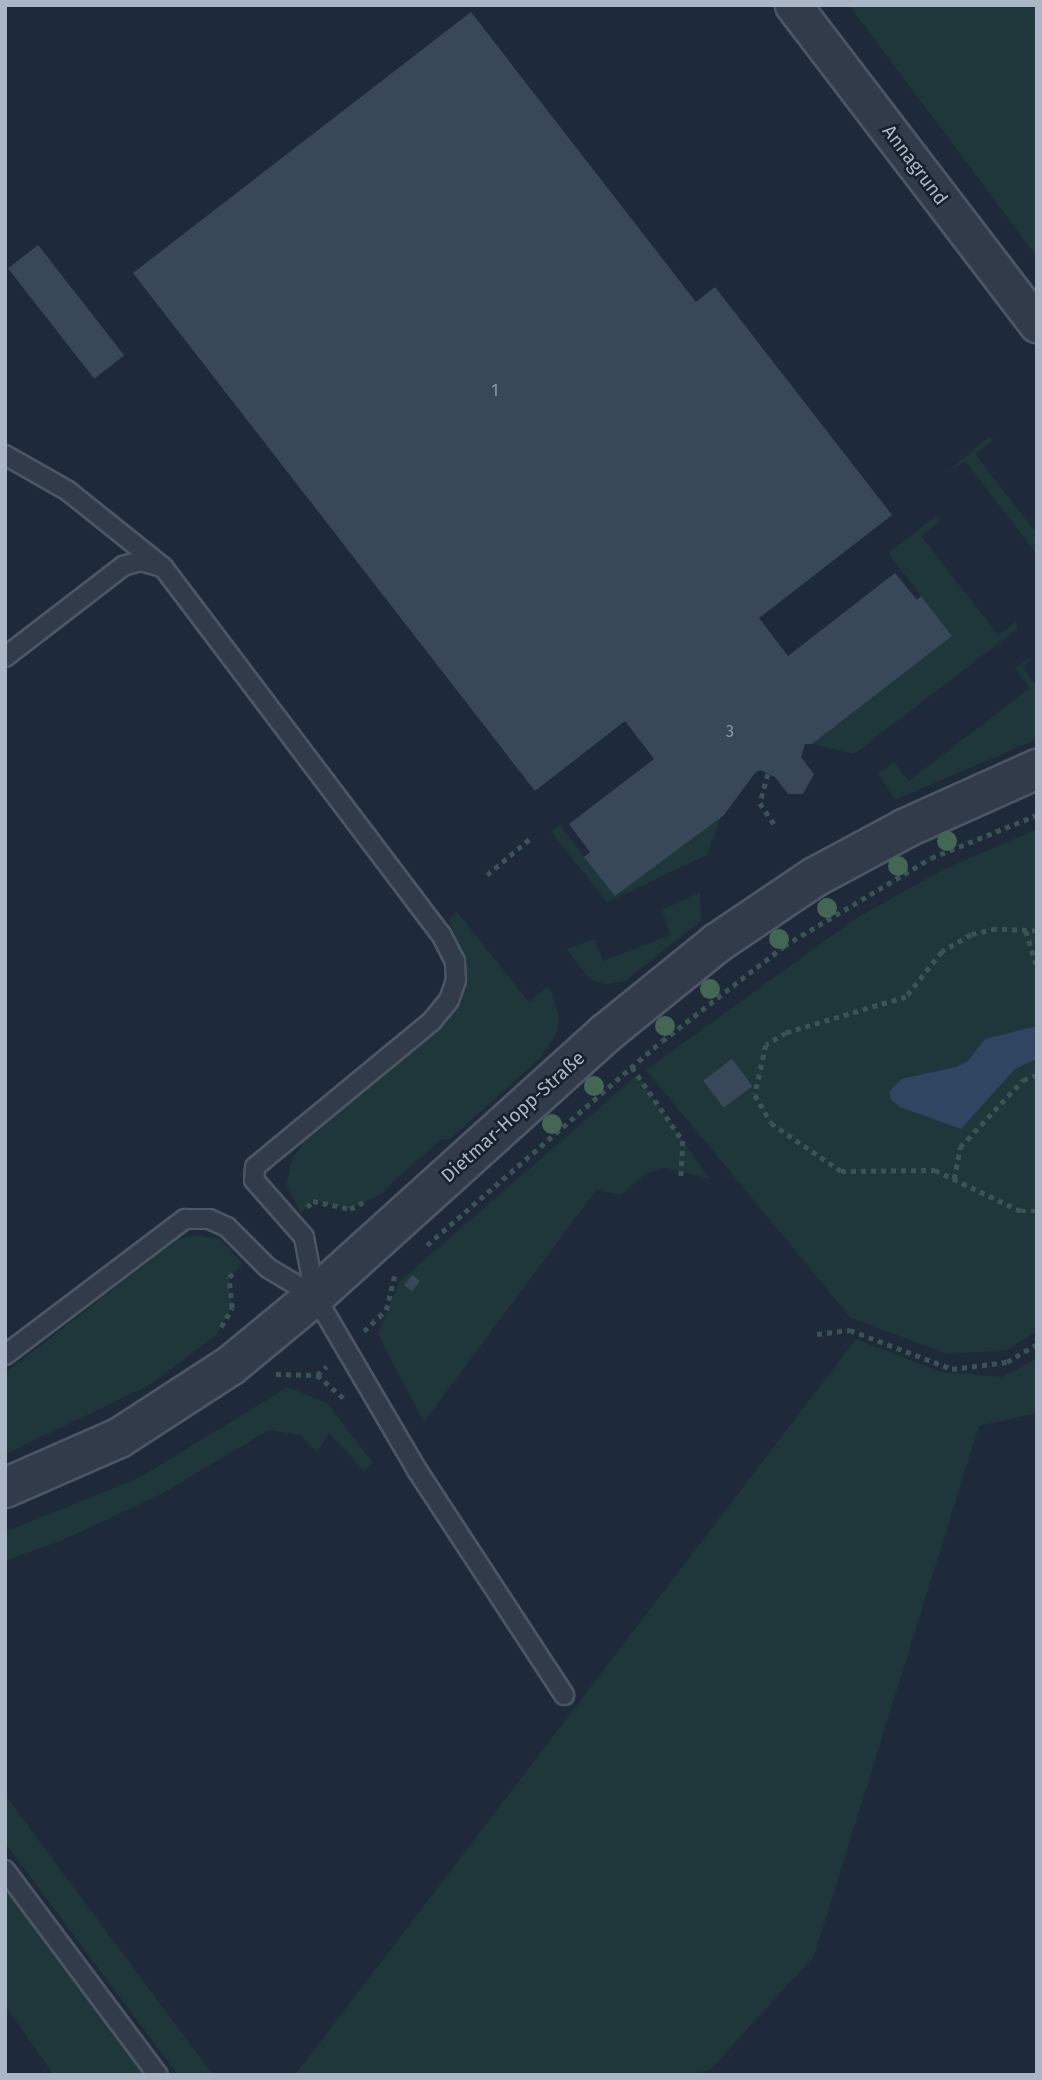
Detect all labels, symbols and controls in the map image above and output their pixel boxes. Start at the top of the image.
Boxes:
street label: Annagrund [878,121,952,209]
house number: 1 [492,381,498,401]
house number: 3 [726,722,734,742]
street label: Dietmar-Hopp-Straße [437,1047,589,1187]

